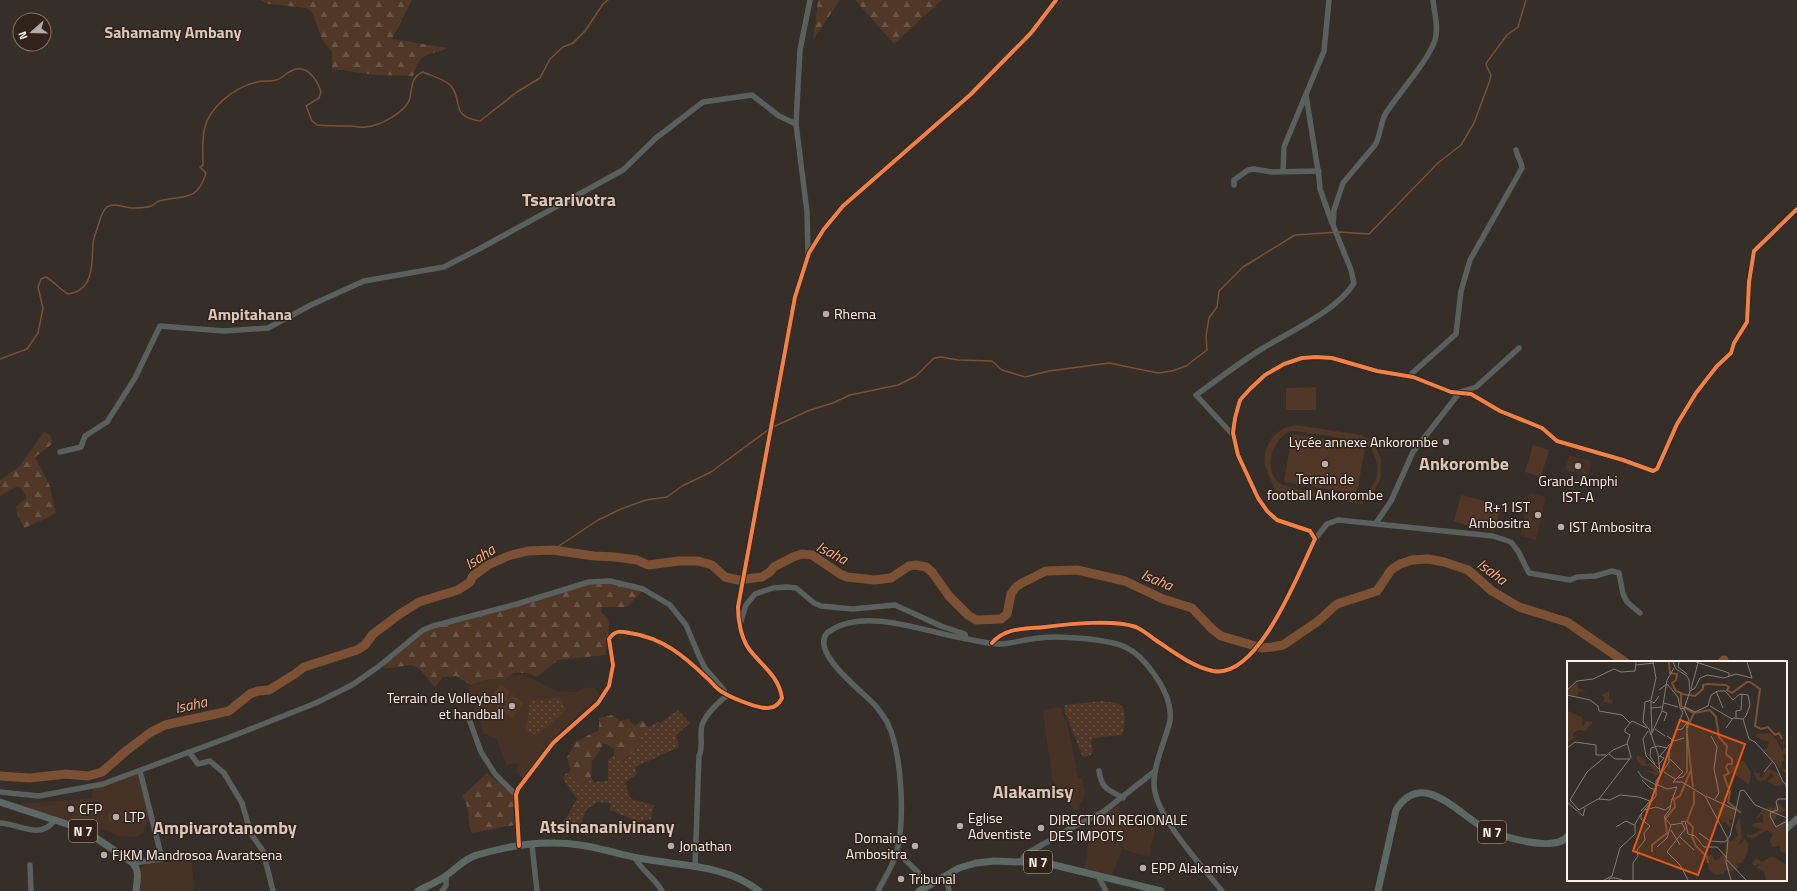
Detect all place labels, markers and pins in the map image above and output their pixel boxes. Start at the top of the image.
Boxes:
place label: Rhema [834,303,876,324]
marker: Rhema [821,309,831,319]
place label: Lycée annexe Ankorombe [1289,431,1438,452]
marker: Lycée annexe Ankorombe [1441,437,1451,447]
marker: Terrain de football Ankorombe [1320,459,1330,469]
marker: Grand-Amphi IST-A [1573,461,1583,471]
place label: Terrain de football Ankorombe [1267,468,1383,505]
place label: Grand-Amphi IST-A [1538,470,1618,507]
place label: R+1 IST Ambositra [1469,496,1531,533]
marker: R+1 IST Ambositra [1533,510,1543,520]
place label: IST Ambositra [1569,516,1652,537]
marker: IST Ambositra [1556,522,1566,532]
place label: Terrain de Volleyball et handball [387,687,504,724]
marker: Terrain de Volleyball et handball [507,701,517,711]
place label: CFP [79,798,102,819]
marker: CFP [66,804,76,814]
place label: LTP [124,806,145,827]
place label: Eglise Adventiste [968,807,1031,844]
place label: DIRECTION REGIONALE DES IMPOTS [1049,809,1188,846]
marker: LTP [111,812,121,822]
marker: Eglise Adventiste [955,821,965,831]
marker: DIRECTION REGIONALE DES IMPOTS [1036,823,1046,833]
place label: Domaine Ambositra [846,827,907,864]
place label: Jonathan [679,835,732,856]
marker: Jonathan [666,841,676,851]
marker: Domaine Ambositra [910,841,920,851]
place label: FJKM Mandrosoa Avaratsena [112,844,282,865]
marker: FJKM Mandrosoa Avaratsena [99,850,109,860]
place label: EPP Alakamisy [1151,857,1239,878]
marker: EPP Alakamisy [1138,863,1148,873]
place label: Tribunal [909,868,956,889]
marker: Tribunal [896,874,906,884]

